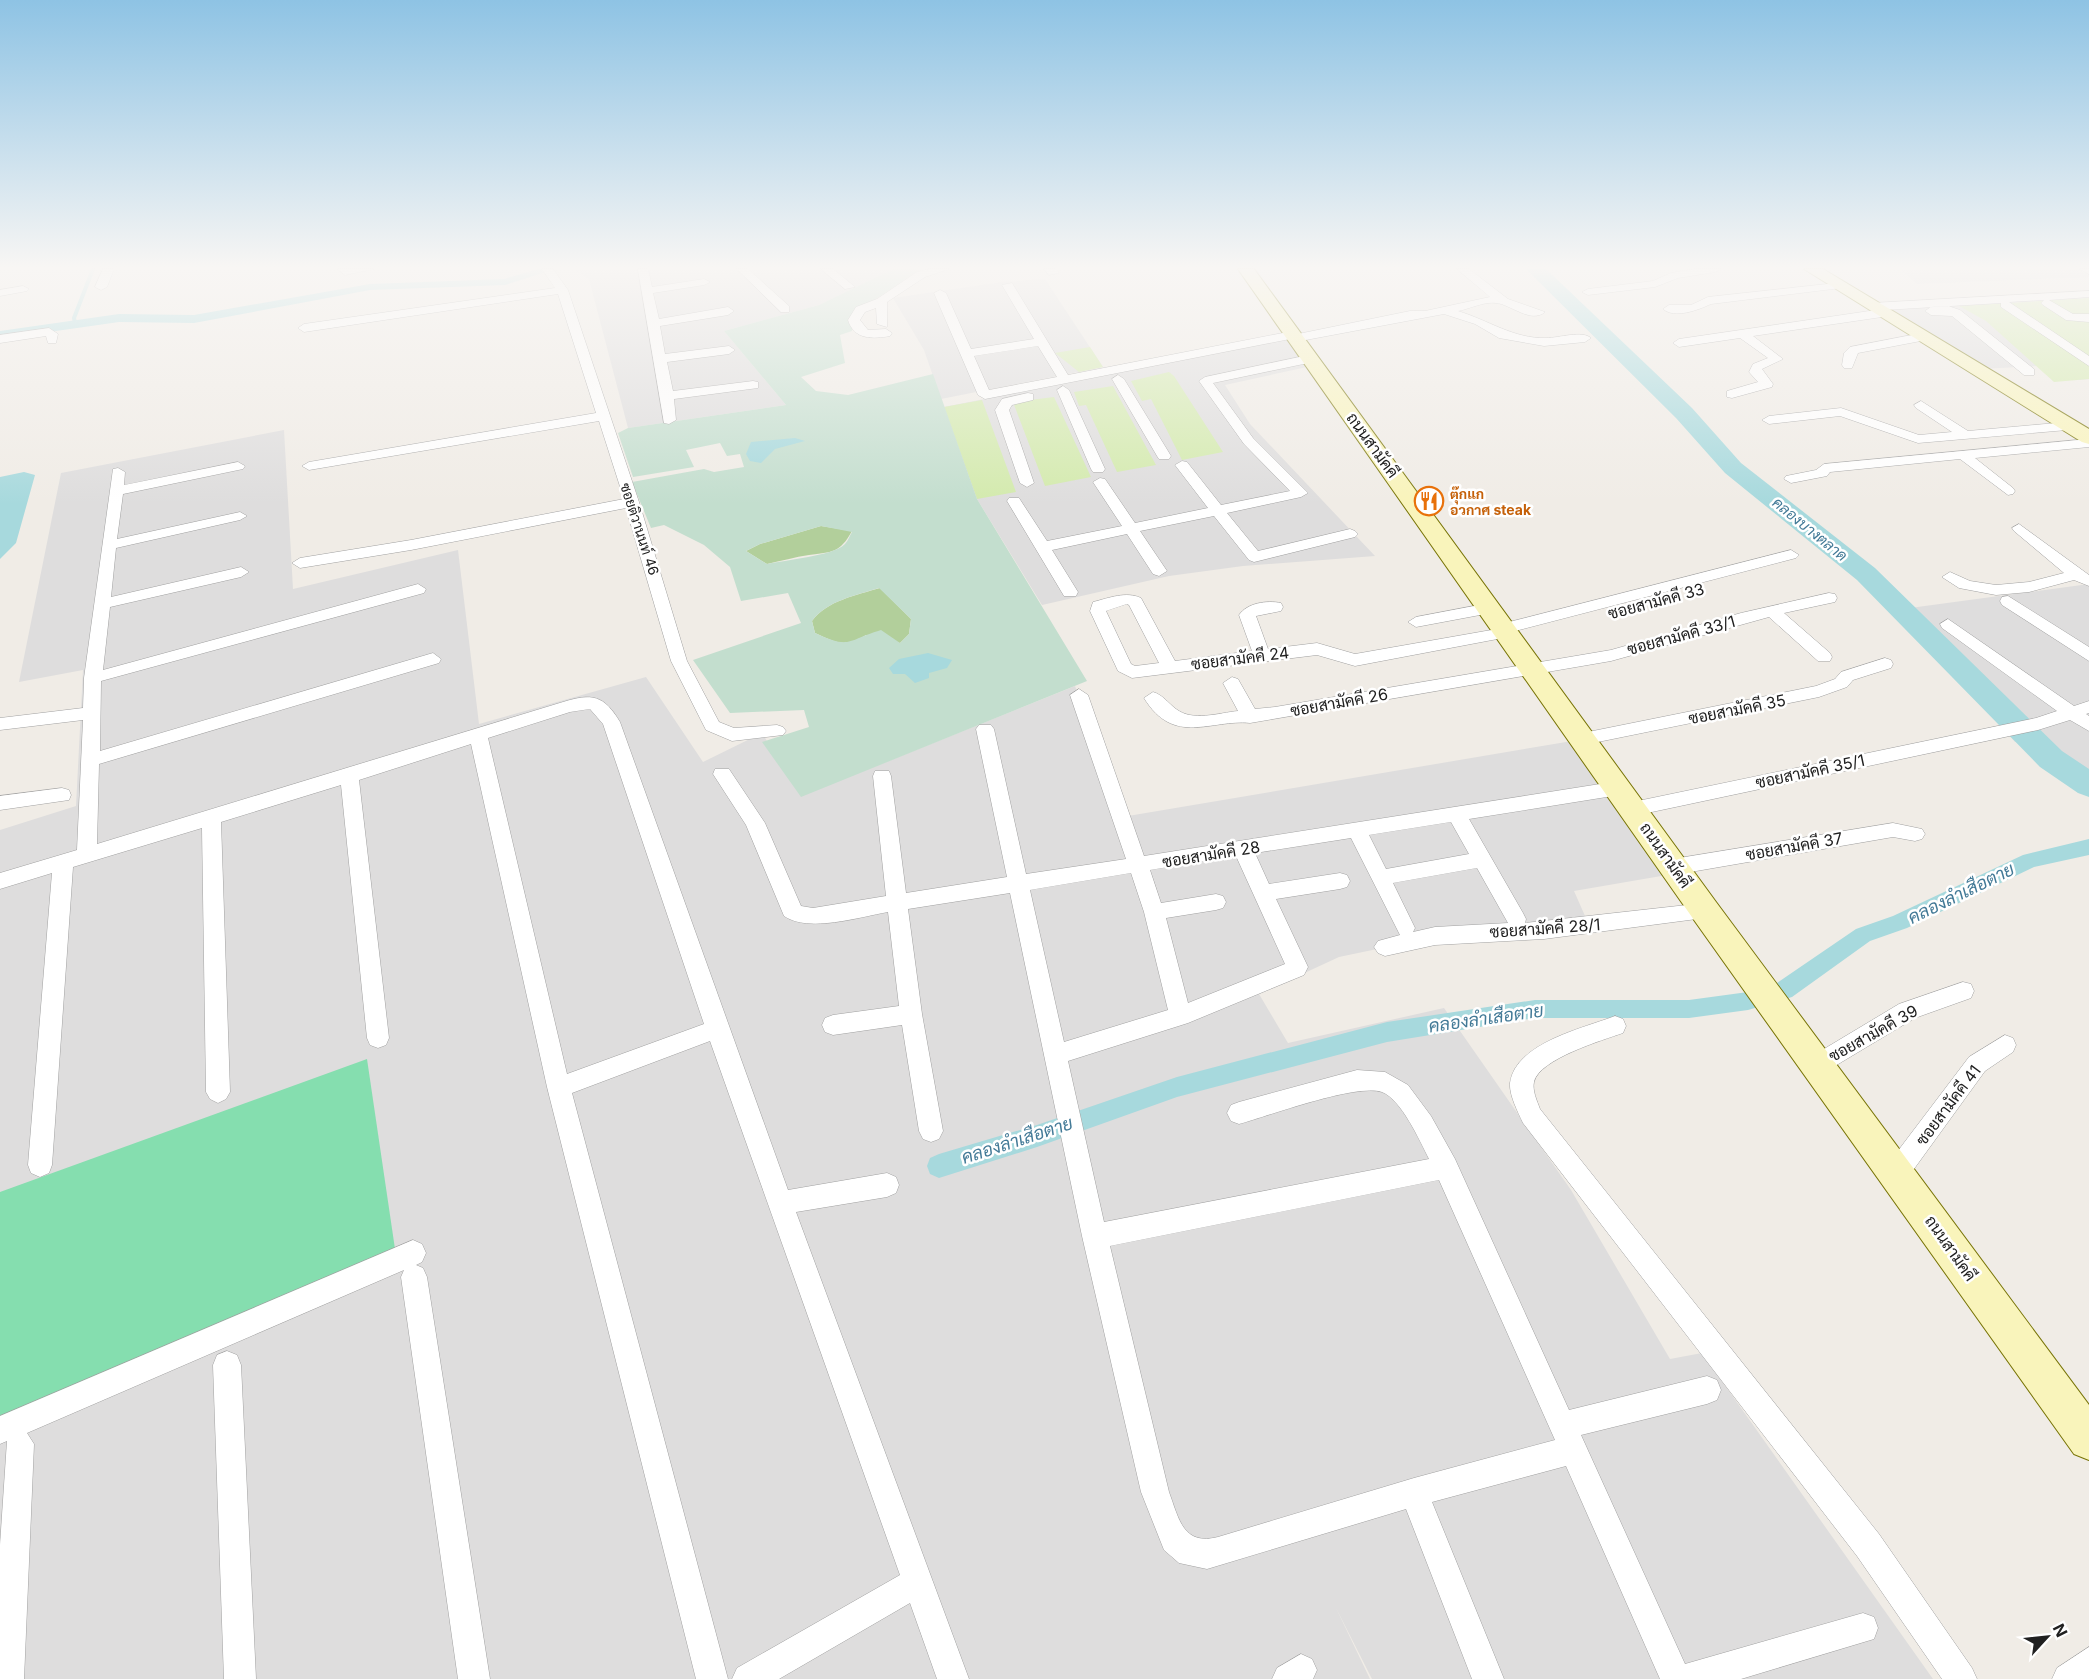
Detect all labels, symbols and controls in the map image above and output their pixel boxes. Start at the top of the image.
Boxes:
street label: ถนนสามัคคี [1343,408,1404,482]
street label: ซอยติวานนท์ 46 [617,481,663,577]
restaurant icon: ตุ๊กแก อวกาศ steak [1413,485,1445,517]
place label: ตุ๊กแก อวกาศ steak [1450,485,1532,518]
water label: คลองบางตลาด [1769,493,1851,565]
street label: ซอยสามัคคี 33 [1605,578,1706,623]
street label: ซอยสามัคคี 33/1 [1624,610,1737,659]
street label: ซอยสามัคคี 24 [1190,641,1290,674]
street label: ซอยสามัคคี 26 [1288,683,1389,720]
street label: ซอยสามัคคี 35 [1686,689,1787,728]
street label: ซอยสามัคคี 35/1 [1753,749,1866,792]
street label: ถนนสามัคคี [1636,818,1697,892]
street label: ซอยสามัคคี 37 [1744,827,1844,864]
street label: ซอยสามัคคี 28 [1161,835,1261,872]
water label: คลองลำเสือตาย [1904,856,2018,928]
street label: ซอยสามัคคี 28/1 [1489,913,1601,942]
water label: คลองลำเสือตาย [1427,998,1545,1036]
street label: ซอยสามัคคี 39 [1824,999,1921,1066]
street label: ซอยสามัคคี 41 [1910,1060,1985,1149]
water label: คลองลำเสือตาย [958,1110,1075,1168]
street label: ถนนสามัคคี [1921,1211,1982,1285]
north arrow [2017,1607,2077,1667]
text: N [2049,1620,2072,1640]

